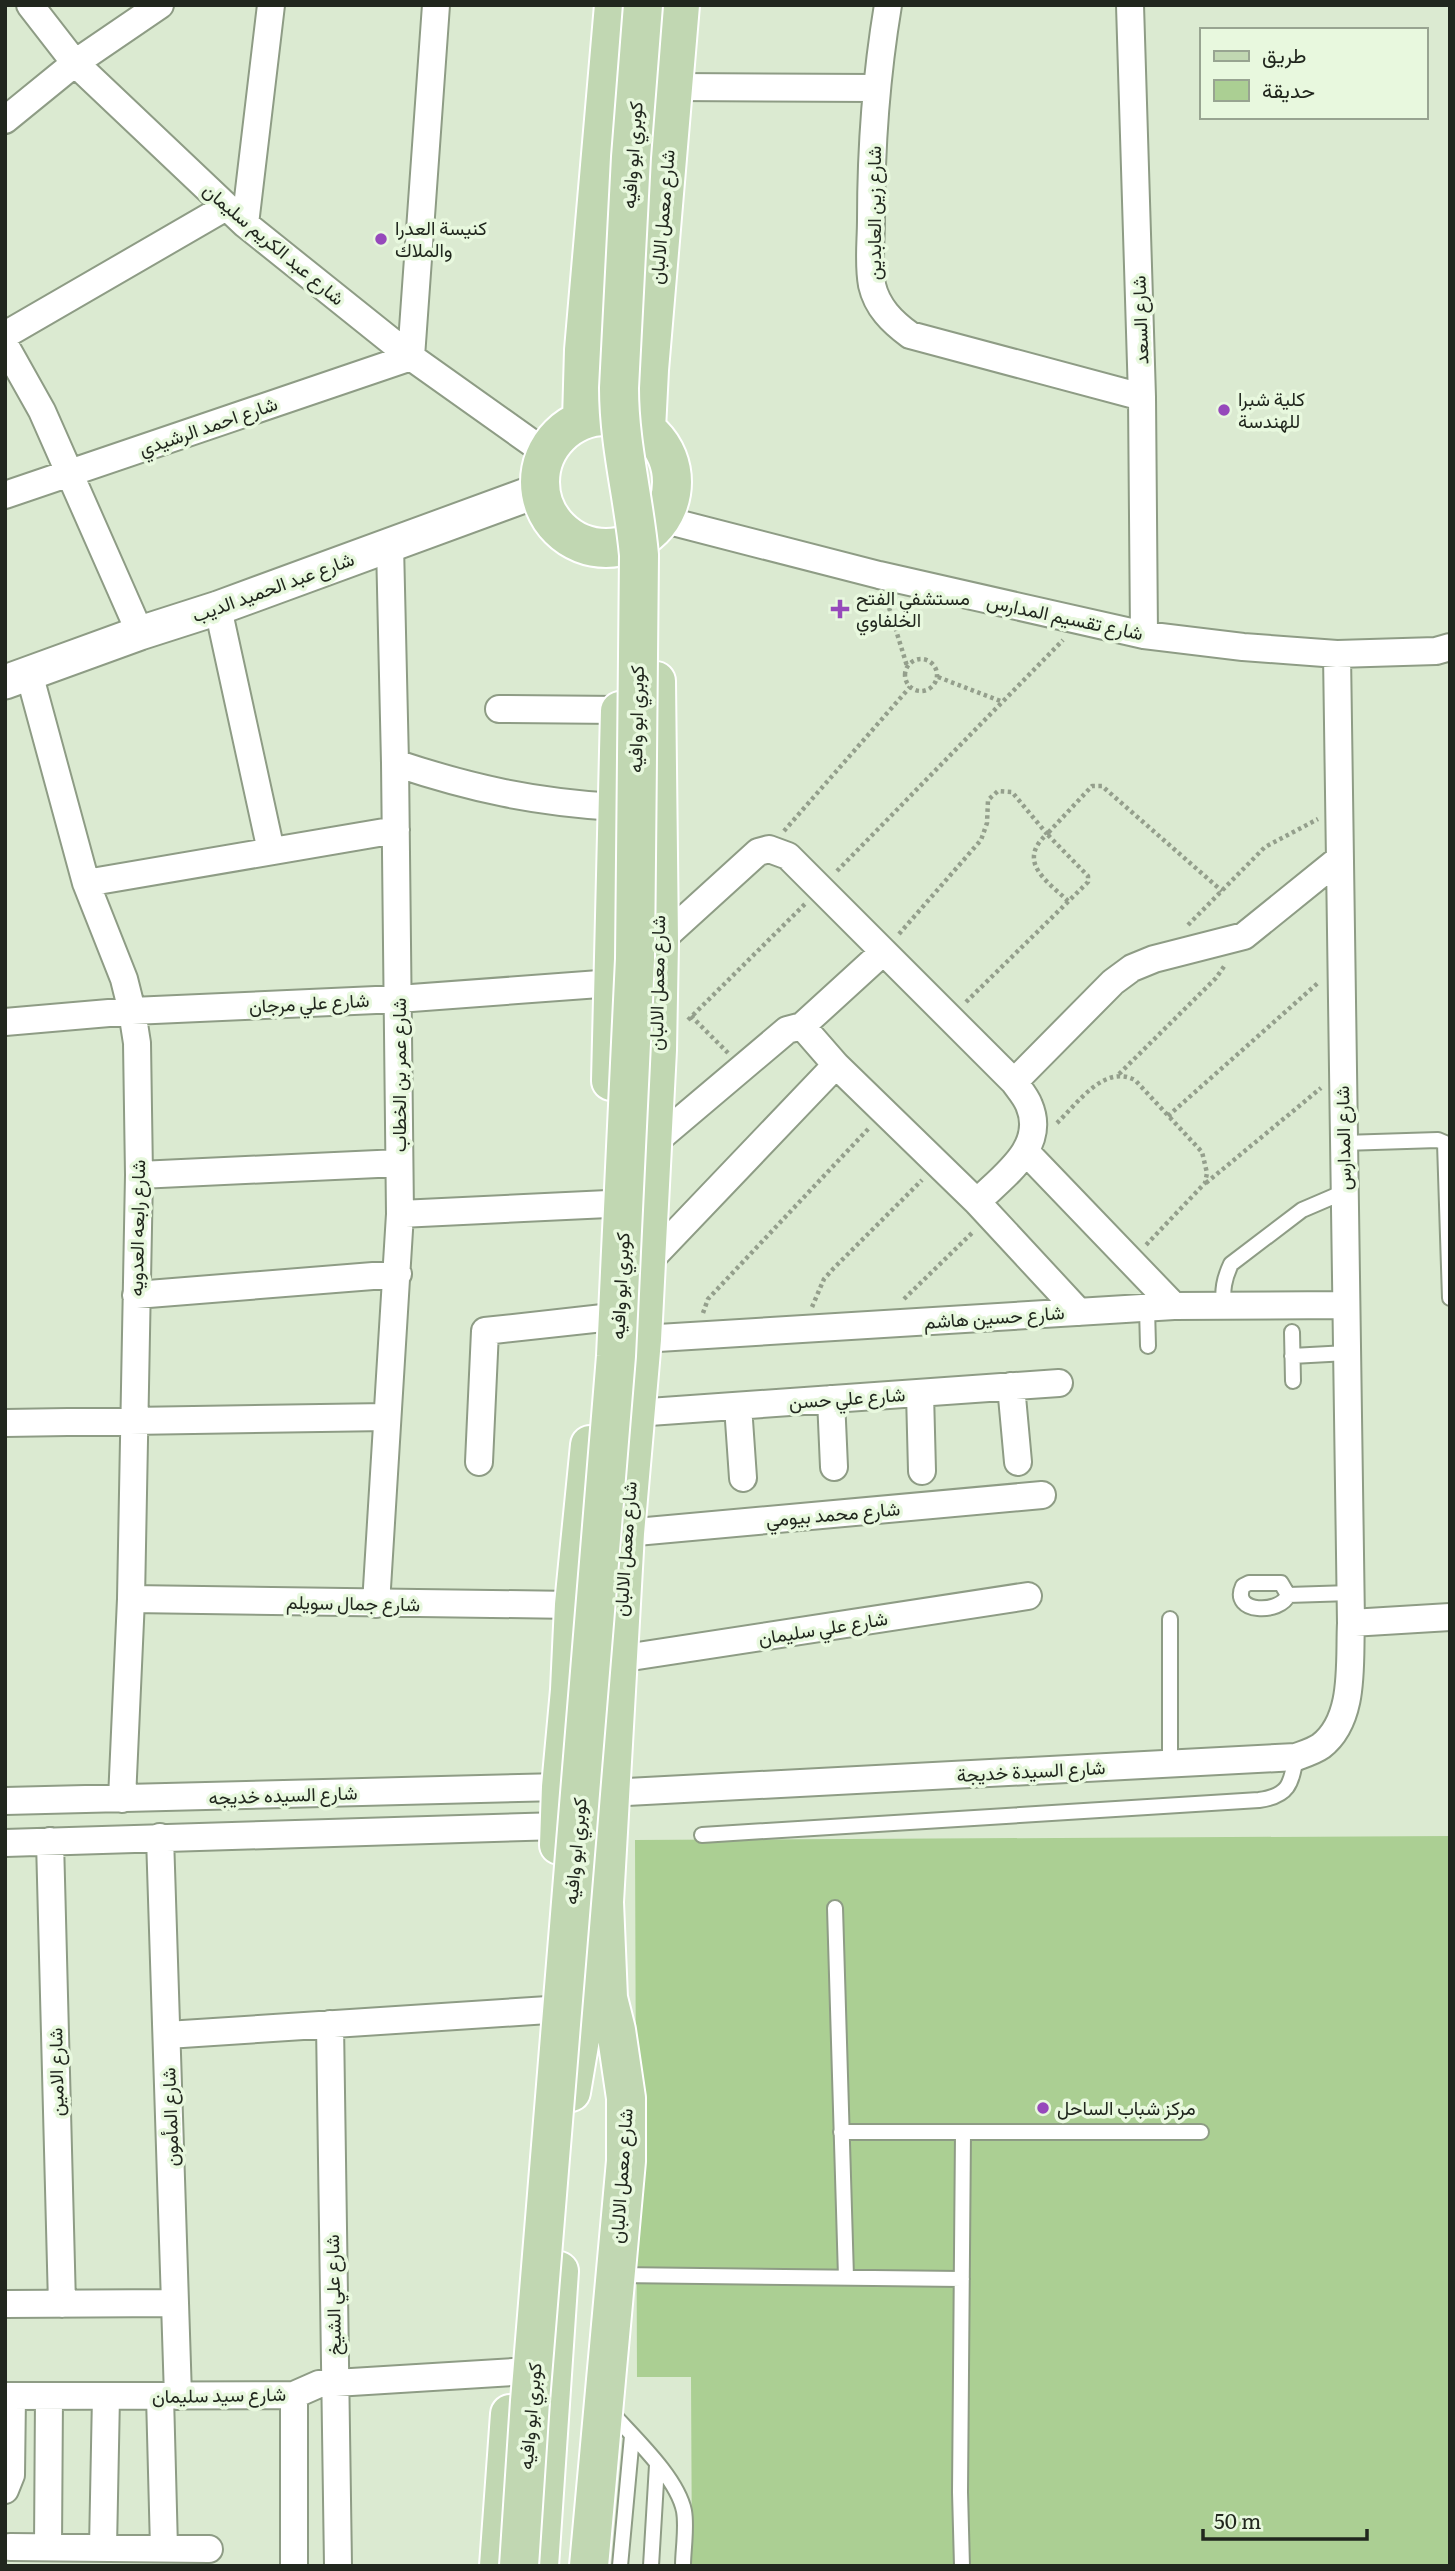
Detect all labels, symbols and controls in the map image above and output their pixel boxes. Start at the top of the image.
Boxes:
legend [1200,28,1427,119]
text: طريق [1262,38,1307,69]
text: حديقة [1262,73,1315,104]
street label: كوبري ابو وافيه [613,100,652,210]
street label: شارع زين العابدين [859,146,887,280]
street label: شارع معمل الالبان [641,148,681,286]
street label: شارع عبد الكريم سليمان [198,175,352,311]
place label: كنيسة العدرا والملاك [395,213,487,263]
marker: كنيسة العدرا والملاك [373,231,389,247]
street label: شارع السعد [1123,275,1155,365]
place label: كلية شبرا للهندسة [1238,384,1305,434]
street label: شارع احمد الرشيدي [135,388,282,465]
marker: كلية شبرا للهندسة [1216,402,1232,418]
street label: شارع عبد الحميد الديب [188,544,358,628]
place label: مستشفي الفتح الخلفاوي [856,583,970,636]
street label: شارع تقسيم المدارس [984,586,1146,646]
marker: مستشفي الفتح الخلفاوي [830,599,850,619]
street label: كوبري ابو وافيه [620,665,653,773]
street label: شارع معمل الالبان [641,915,671,1051]
street label: شارع علي مرجان [248,985,370,1022]
street label: شارع عمر بن الخطاب [384,998,412,1152]
street label: شارع المدارس [1327,1085,1357,1191]
street label: شارع رابعه العدويه [121,1159,151,1297]
street label: كوبري ابو وافيه [602,1231,639,1341]
street label: شارع حسين هاشم [923,1297,1065,1335]
street label: شارع علي حسن [788,1379,906,1418]
street label: شارع معمل الالبان [605,1480,643,1618]
street label: شارع محمد بيومي [765,1493,902,1536]
street label: شارع جمال سويلم [286,1587,420,1617]
street label: شارع علي سليمان [756,1603,890,1654]
street label: شارع السيدة خديجة [956,1752,1106,1788]
street label: شارع السيده خديجه [208,1777,358,1811]
street label: كوبري ابو وافيه [555,1796,596,1906]
street label: شارع الامين [40,2027,70,2117]
street label: شارع المأمون [153,2067,185,2167]
place label: مركز شباب الساحل [1057,2093,1196,2121]
marker: مركز شباب الساحل [1035,2100,1051,2116]
street label: شارع معمل الالبان [601,2107,639,2245]
street label: شارع علي الشيخ [317,2234,350,2356]
street label: كوبري ابو وافيه [510,2361,551,2471]
street label: شارع سيد سليمان [152,2379,286,2409]
scale bar [1203,2498,1368,2542]
text: 50 m [1214,2504,1261,2535]

